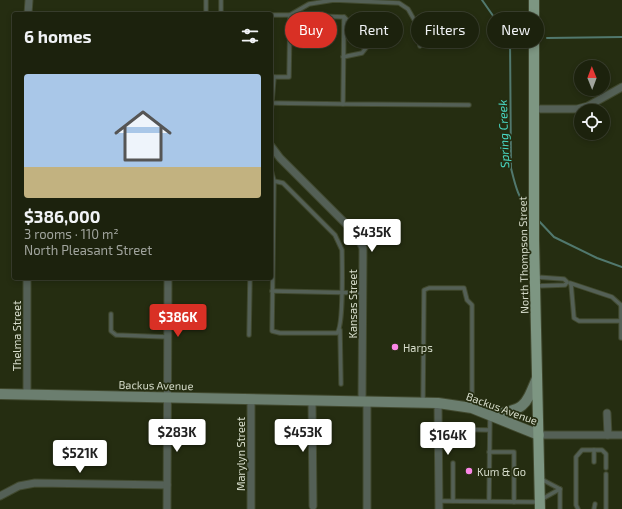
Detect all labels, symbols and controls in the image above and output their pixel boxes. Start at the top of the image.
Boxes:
chip: Buy [285,12,337,48]
chip: Rent [345,12,403,48]
chip: Filters [411,12,479,48]
chip: New [487,12,544,48]
icon: filters [239,25,261,47]
text: 6 homes [24,26,92,46]
north arrow [574,60,610,96]
map controls [574,60,610,140]
icon: home [107,100,179,172]
water label: Spring Creek [495,100,511,168]
button: locate [574,104,610,140]
street label: North Thompson Street [515,196,531,314]
text: $386,000 [24,206,100,226]
pin: $435K [344,219,400,253]
text: $435K [353,224,391,240]
text: 3 rooms · 110 m² [24,226,119,242]
text: North Pleasant Street [24,242,152,258]
street label: Kansas Street [346,269,359,339]
street label: Thelma Street [10,301,23,371]
pin: $386K [150,304,206,338]
text: $386K [159,309,197,325]
place label: Harps [403,341,433,354]
marker: Harps [390,342,400,352]
street label: Backus Avenue [119,378,194,392]
street label: Backus Avenue [465,389,539,427]
street label: Marylyn Street [234,417,247,491]
pin: $283K [149,419,205,453]
pin: $453K [275,419,331,453]
pin: $164K [420,422,476,456]
text: $283K [158,424,196,440]
text: $453K [284,424,322,440]
text: $164K [429,427,467,443]
pin: $521K [52,440,108,474]
text: $521K [62,445,98,461]
place label: Kum & Go [477,465,526,478]
marker: Kum & Go [464,466,474,476]

